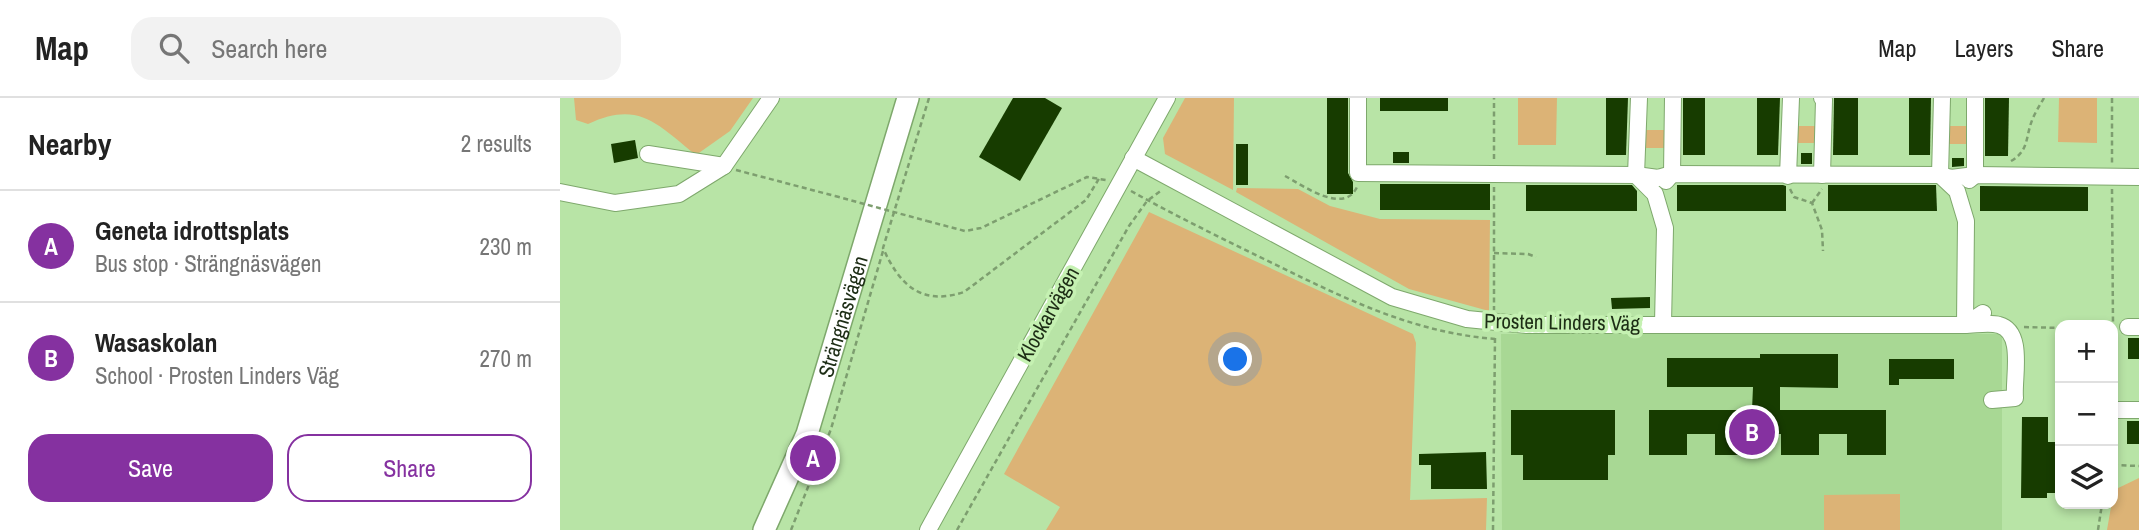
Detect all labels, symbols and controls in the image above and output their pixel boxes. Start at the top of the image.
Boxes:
search box [131,17,621,80]
text: Map [35,26,89,70]
icon: search [155,29,193,67]
text: Search here [211,31,327,66]
text: Map [1878,32,1916,64]
text: Layers [1954,32,2013,64]
text: Share [2051,32,2104,64]
text: Nearby [28,124,111,164]
text: 2 results [461,128,532,159]
text: Geneta idrottsplats [95,213,289,248]
text: A [44,231,58,262]
text: 230 m [480,231,532,262]
text: Bus stop · Strängnäsvägen [95,248,321,279]
street label: Strängnäsvägen [810,252,874,381]
street label: Klockarvägen [1010,261,1086,367]
street label: Prosten Linders Väg [1484,306,1641,338]
map controls [2055,320,2118,509]
button: + [2055,320,2118,383]
text: Wasaskolan [95,325,217,360]
your location [1218,342,1252,376]
text: B [44,343,58,374]
text: 270 m [480,343,532,374]
text: School · Prosten Linders Väg [95,360,339,391]
button: − [2055,383,2118,446]
pin: B [1729,406,1775,458]
pin: A [790,432,836,484]
button: Save [28,434,273,502]
button: Share [287,434,532,502]
button: layers [2055,446,2118,509]

